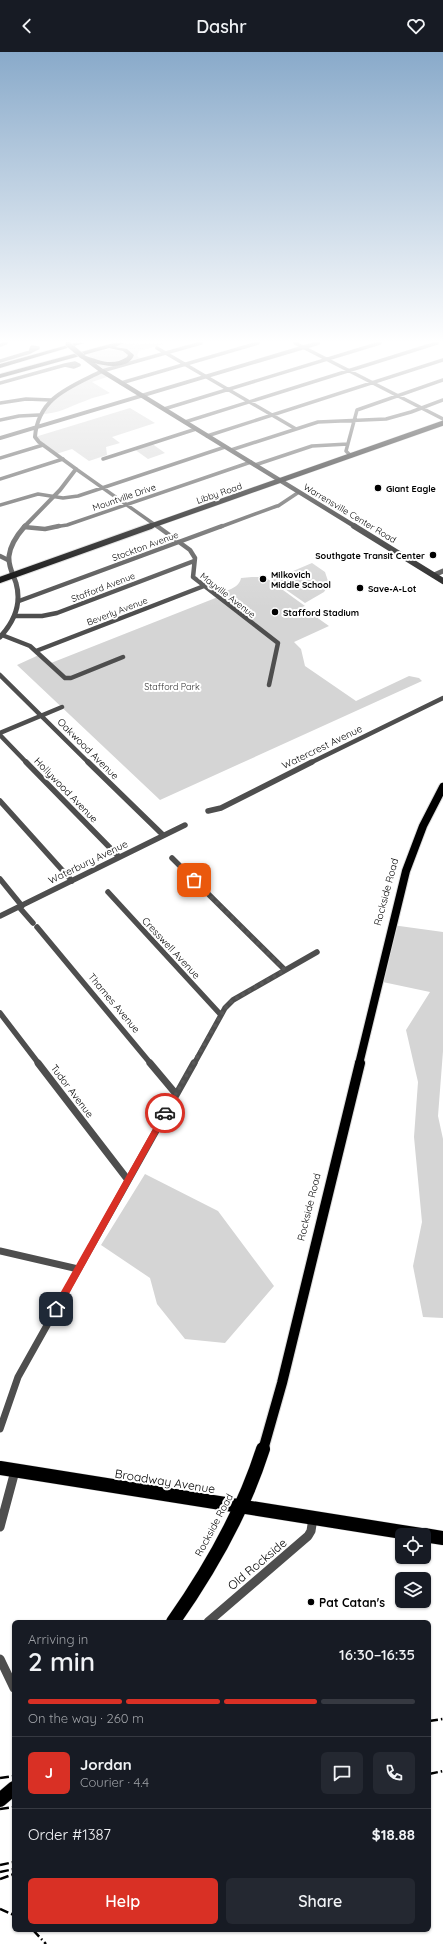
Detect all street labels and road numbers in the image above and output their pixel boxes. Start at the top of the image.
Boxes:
street label: Libby Road [195,480,243,506]
street label: Mountville Drive [91,481,157,513]
street label: Warrensville Center Road [302,481,398,545]
street label: Stockton Avenue [110,529,180,563]
street label: Stafford Avenue [70,570,136,604]
street label: Mayville Avenue [198,570,258,620]
street label: Beverly Avenue [85,594,149,628]
street label: Oakwood Avenue [55,716,122,783]
street label: Watercrest Avenue [280,722,365,772]
street label: Hollywood Avenue [31,755,101,826]
street label: Waterbury Avenue [46,837,130,887]
street label: Rockside Road [371,857,401,927]
street label: Cresswell Avenue [139,914,203,982]
street label: Thames Avenue [85,970,143,1036]
street label: Tudor Avenue [48,1062,96,1121]
street label: Rockside Road [294,1172,324,1242]
street label: Broadway Avenue [114,1466,216,1496]
street label: Rockside Road [192,1491,236,1559]
street label: Old Rockside [224,1535,290,1593]

